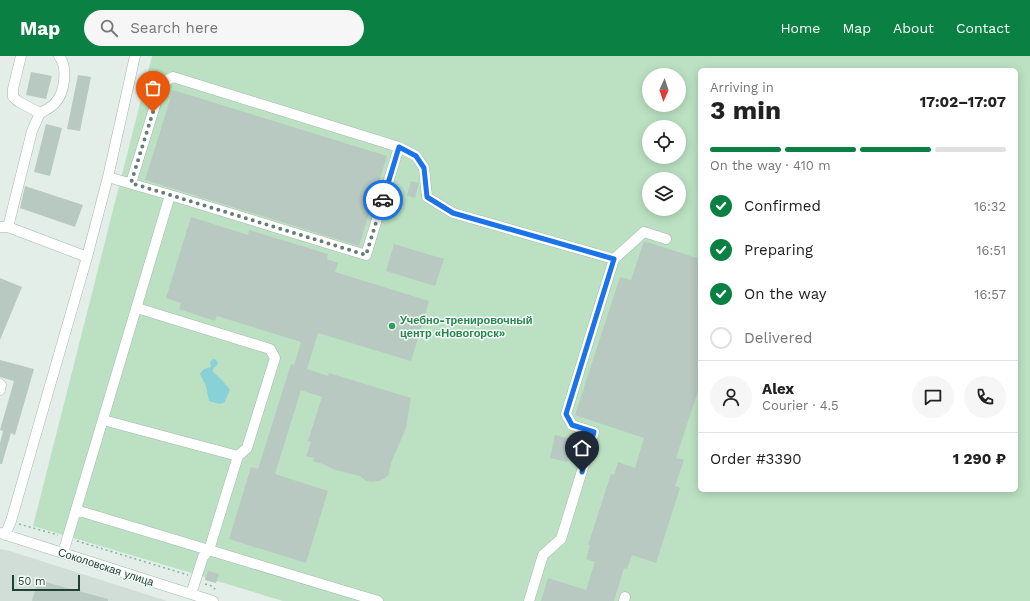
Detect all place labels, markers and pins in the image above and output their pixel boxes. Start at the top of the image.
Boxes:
pin [136,71,170,112]
place label: Учебно-тренировочный центр «Новогорск» [400,314,533,340]
marker: Учебно-тренировочный центр «Новогорск» [387,321,397,331]
pin [565,431,599,472]

